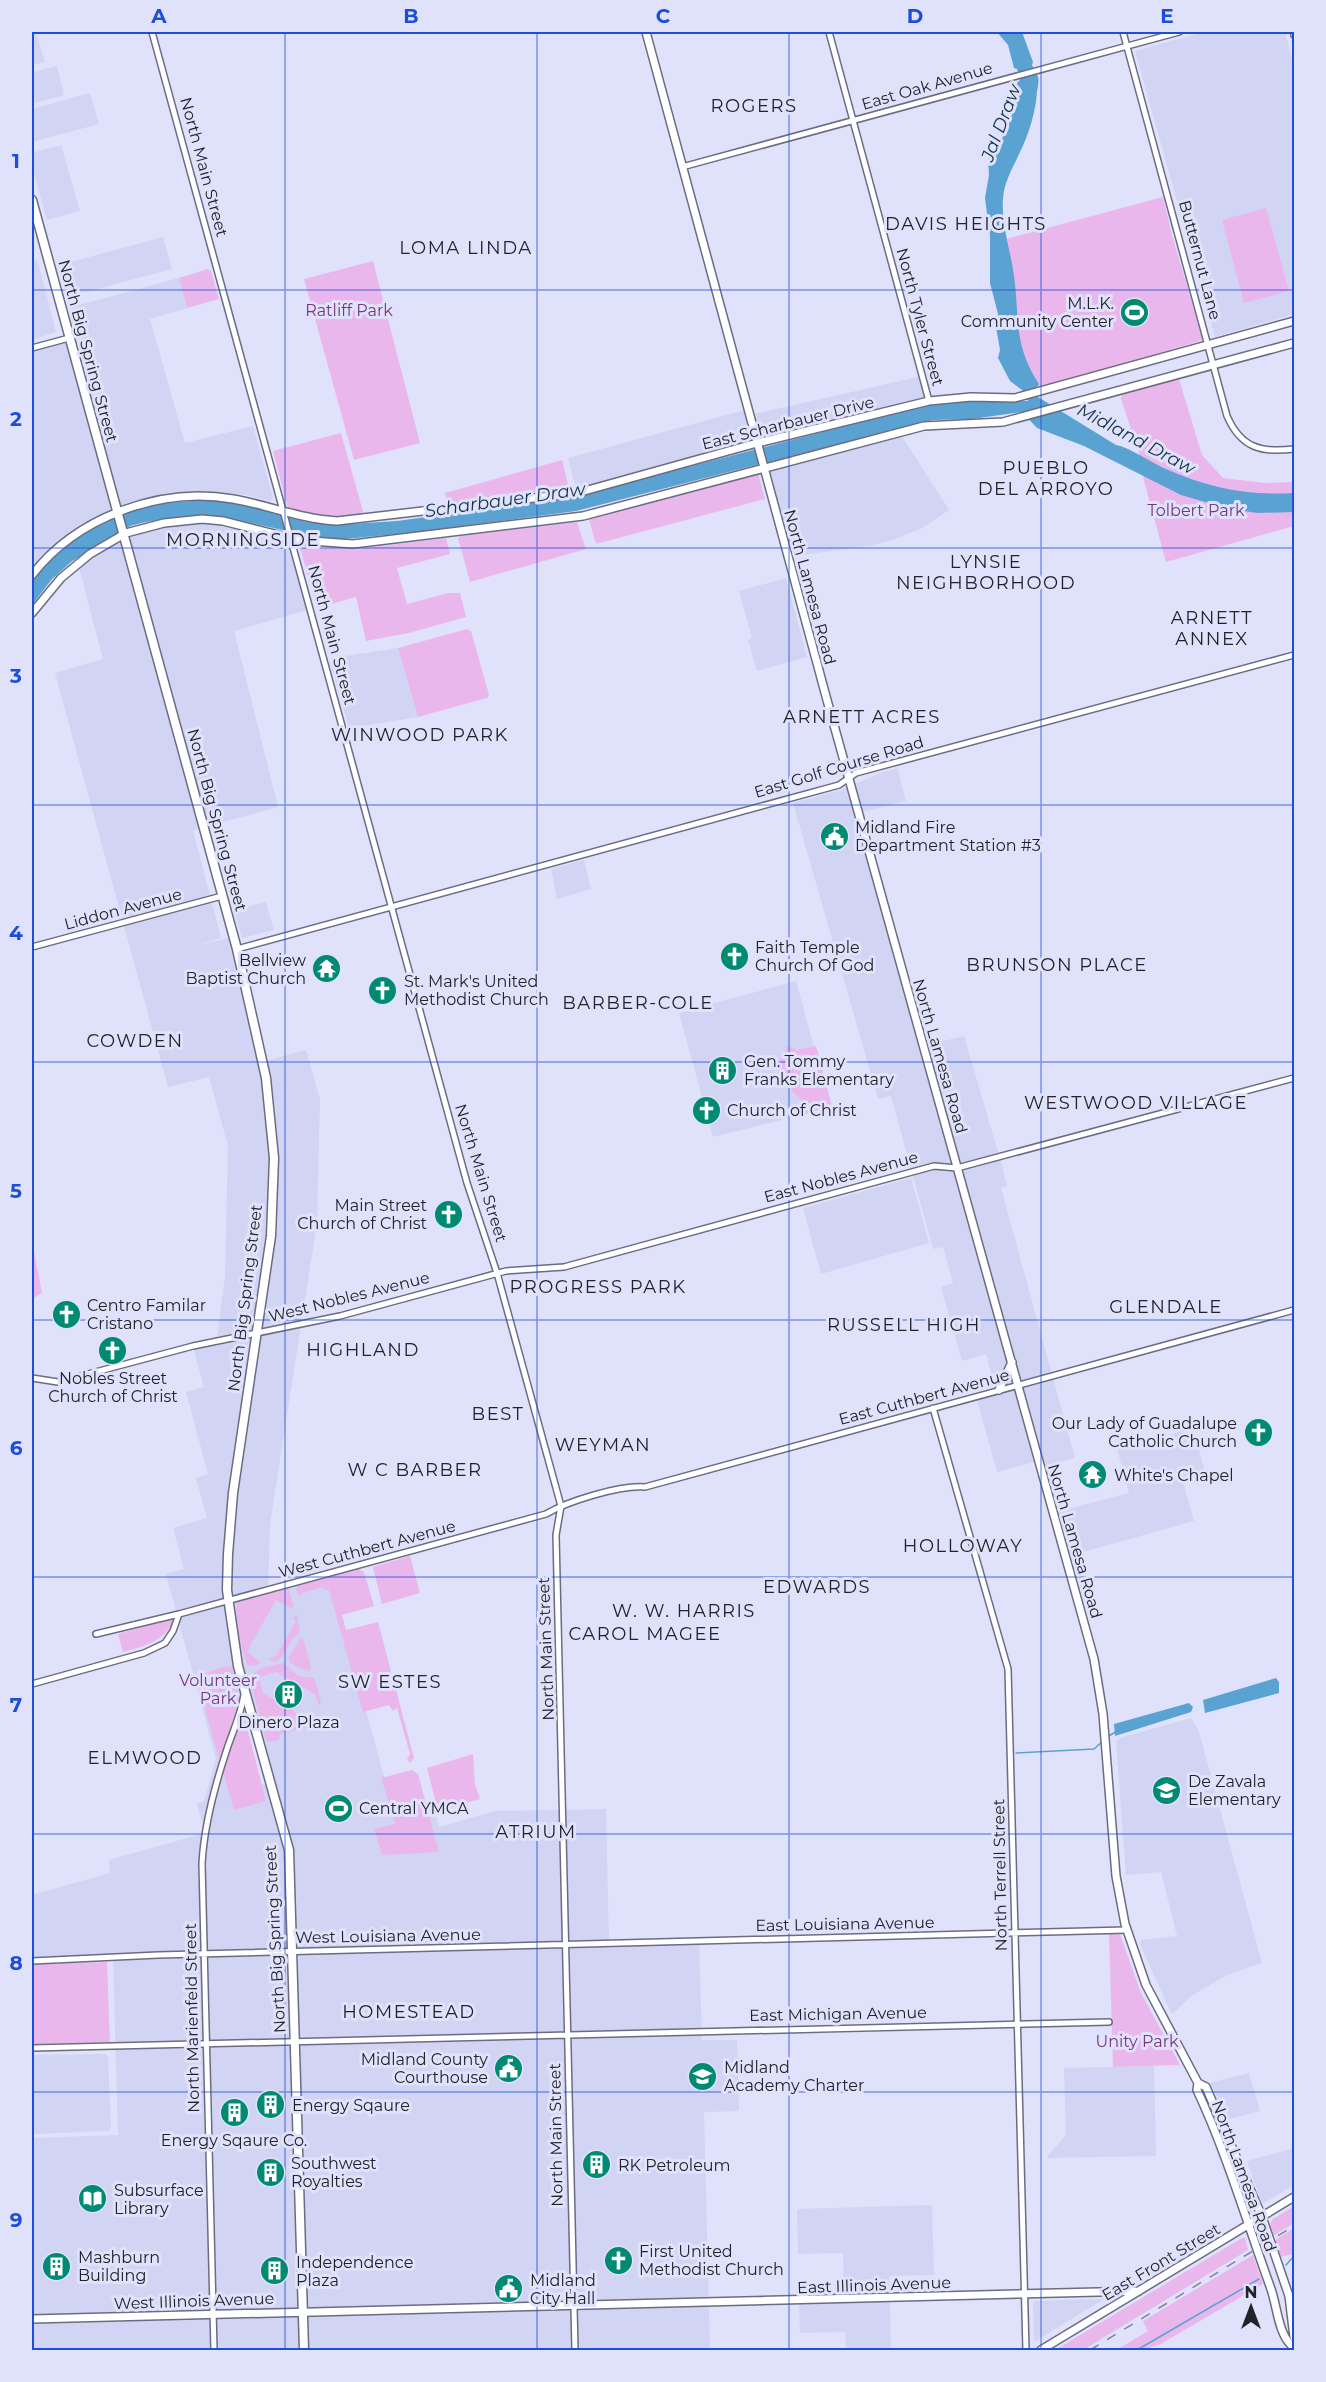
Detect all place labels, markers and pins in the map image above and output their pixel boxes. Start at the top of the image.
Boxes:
place label: M.L.K. Community Center [961,294,1114,331]
sports icon: M.L.K. Community Center [1119,296,1151,328]
place label: Midland Fire Department Station #3 [855,818,1041,855]
public building icon: Midland Fire Department Station #3 [818,820,850,852]
place label: Faith Temple Church Of God [755,938,874,975]
church icon: Faith Temple Church Of God [718,940,750,972]
place label: Bellview Baptist Church [186,951,306,988]
temple icon: Bellview Baptist Church [311,953,343,985]
place label: St. Mark's United Methodist Church [404,972,549,1009]
church icon: St. Mark's United Methodist Church [367,974,399,1006]
place label: Gen. Tommy Franks Elementary [744,1052,894,1089]
building icon: Gen. Tommy Franks Elementary [707,1054,739,1086]
church icon: Church of Christ [690,1094,722,1126]
place label: Church of Christ [727,1101,857,1120]
place label: Main Street Church of Christ [297,1196,428,1233]
church icon: Main Street Church of Christ [432,1198,464,1230]
place label: Centro Familar Cristano [87,1296,206,1333]
church icon: Centro Familar Cristano [50,1298,82,1330]
church icon: Nobles Street Church of Christ [97,1334,129,1366]
place label: Nobles Street Church of Christ [48,1369,178,1406]
place label: Our Lady of Guadalupe Catholic Church [1052,1414,1237,1451]
church icon: Our Lady of Guadalupe Catholic Church [1242,1416,1274,1448]
temple icon: White's Chapel [1077,1459,1109,1491]
place label: White's Chapel [1114,1466,1234,1485]
building icon: Dinero Plaza [273,1678,305,1710]
place label: Dinero Plaza [238,1713,340,1732]
place label: De Zavala Elementary [1188,1772,1281,1809]
school or university icon: De Zavala Elementary [1151,1774,1183,1806]
sports icon: Central YMCA [322,1792,354,1824]
place label: Central YMCA [359,1799,469,1818]
place label: Midland County Courthouse [361,2050,488,2087]
public building icon: Midland County Courthouse [493,2052,525,2084]
place label: Midland Academy Charter [724,2058,864,2095]
school or university icon: Midland Academy Charter [687,2060,719,2092]
building icon: Energy Sqaure [255,2089,287,2121]
building icon: Energy Sqaure Co. [218,2096,250,2128]
place label: Energy Sqaure [292,2096,410,2115]
place label: Energy Sqaure Co. [161,2131,307,2150]
building icon: RK Petroleum [581,2149,613,2181]
place label: Southwest Royalties [291,2154,377,2191]
building icon: Southwest Royalties [254,2156,286,2188]
place label: RK Petroleum [618,2156,731,2175]
place label: Subsurface Library [114,2181,204,2218]
library icon: Subsurface Library [77,2183,109,2215]
place label: First United Methodist Church [639,2242,784,2279]
church icon: First United Methodist Church [602,2244,634,2276]
place label: Mashburn Building [78,2248,160,2285]
building icon: Mashburn Building [41,2250,73,2282]
place label: Independence Plaza [296,2253,413,2290]
building icon: Independence Plaza [259,2255,291,2287]
place label: Midland City Hall [530,2271,596,2308]
public building icon: Midland City Hall [493,2273,525,2305]

